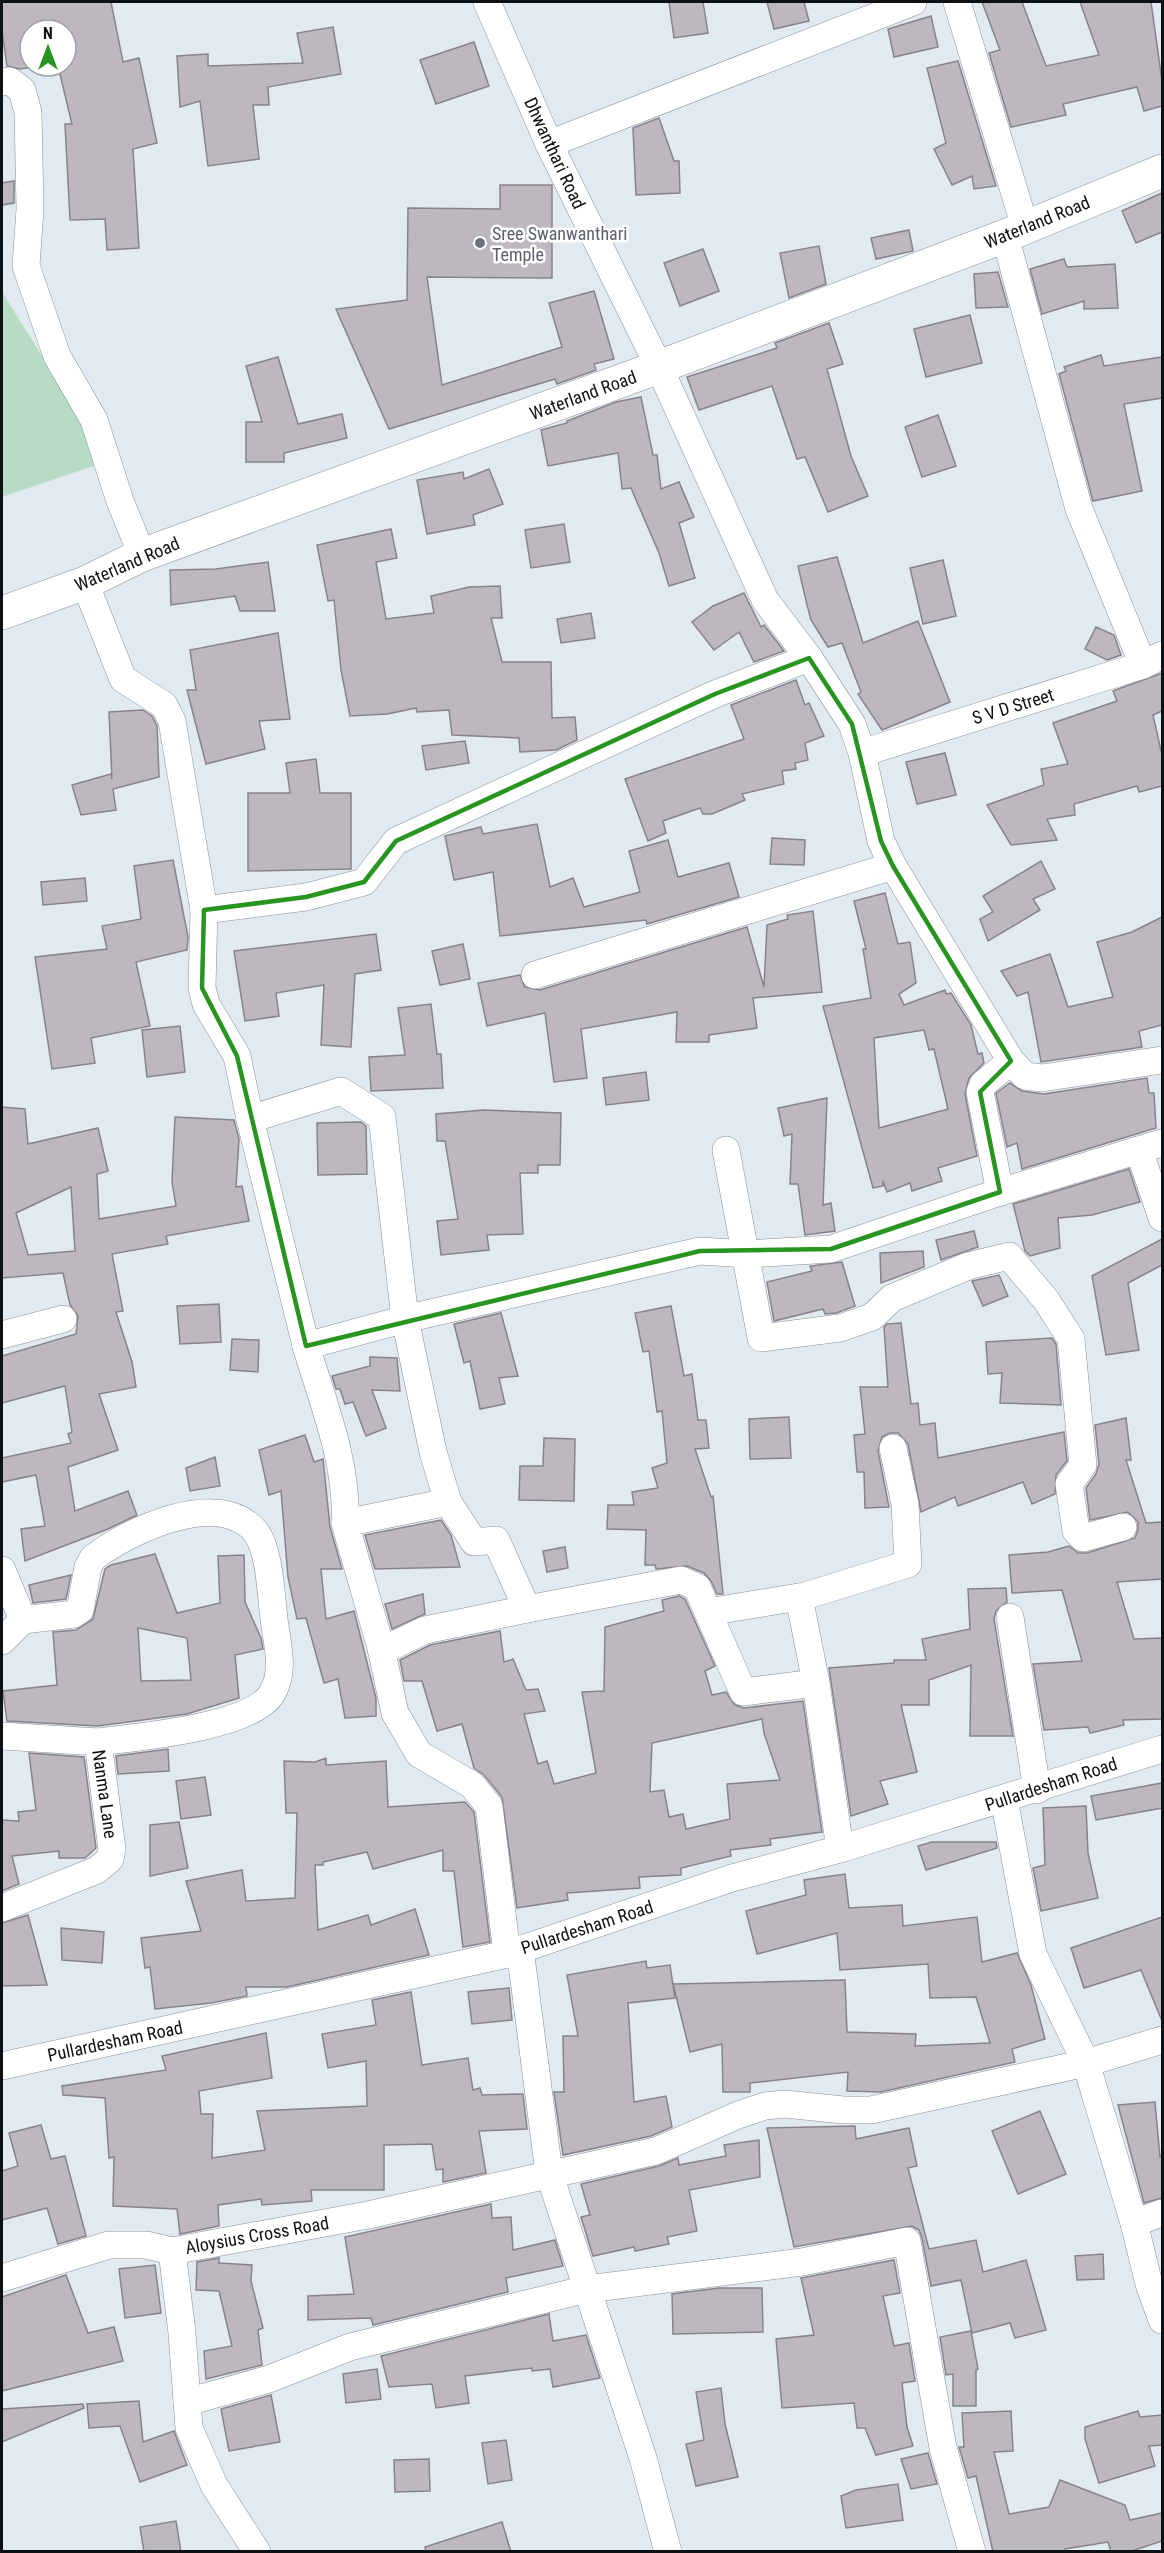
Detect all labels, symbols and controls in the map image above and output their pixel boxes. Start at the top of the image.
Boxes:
north arrow [18,18,78,78]
text: N [43,24,53,43]
street label: Dhwanthari Road [520,94,590,212]
street label: Waterland Road [981,191,1093,253]
place label: Sree Swanwanthari Temple [492,223,627,265]
marker: Sree Swanwanthari Temple [473,236,487,250]
street label: Waterland Road [527,366,639,424]
street label: Waterland Road [71,532,183,596]
street label: S V D Street [970,684,1056,728]
street label: Nanma Lane [88,1748,122,1840]
street label: Pullardesham Road [982,1753,1120,1815]
street label: Pullardesham Road [518,1896,656,1958]
street label: Pullardesham Road [46,2016,184,2066]
street label: Aloysius Cross Road [184,2212,330,2258]

